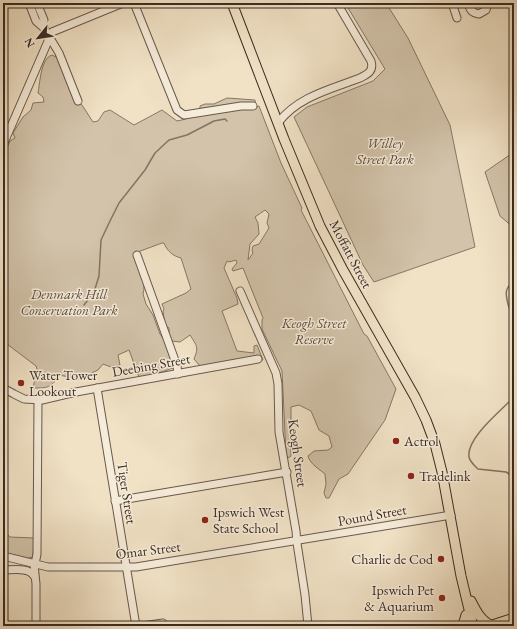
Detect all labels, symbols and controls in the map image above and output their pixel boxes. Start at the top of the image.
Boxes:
north arrow [18,18,58,58]
text: N [21,36,38,50]
park label: Willey Street Park [355,134,415,168]
street label: Moffatt Street [325,217,377,292]
park label: Denmark Hill Conservation Park [20,285,118,319]
park label: Keogh Street Reserve [281,314,347,348]
street label: Deebing Street [111,349,192,381]
place label: Water Tower Lookout [29,366,98,400]
marker: Water Tower Lookout [16,378,26,388]
street label: Keogh Street [284,418,312,489]
place label: Actrol [403,432,439,450]
marker: Actrol [391,436,401,446]
street label: Tiger Street [113,461,141,526]
place label: Tradelink [419,467,471,485]
marker: Tradelink [406,471,416,481]
street label: Pound Street [336,500,408,530]
place label: Ipswich West State School [213,503,285,537]
marker: Ipswich West State School [200,515,210,525]
street label: Omar Street [114,537,182,563]
place label: Charlie de Cod [351,550,434,568]
marker: Charlie de Cod [436,554,446,564]
place label: Ipswich Pet & Aquarium [364,581,435,615]
marker: Ipswich Pet & Aquarium [437,593,447,603]

